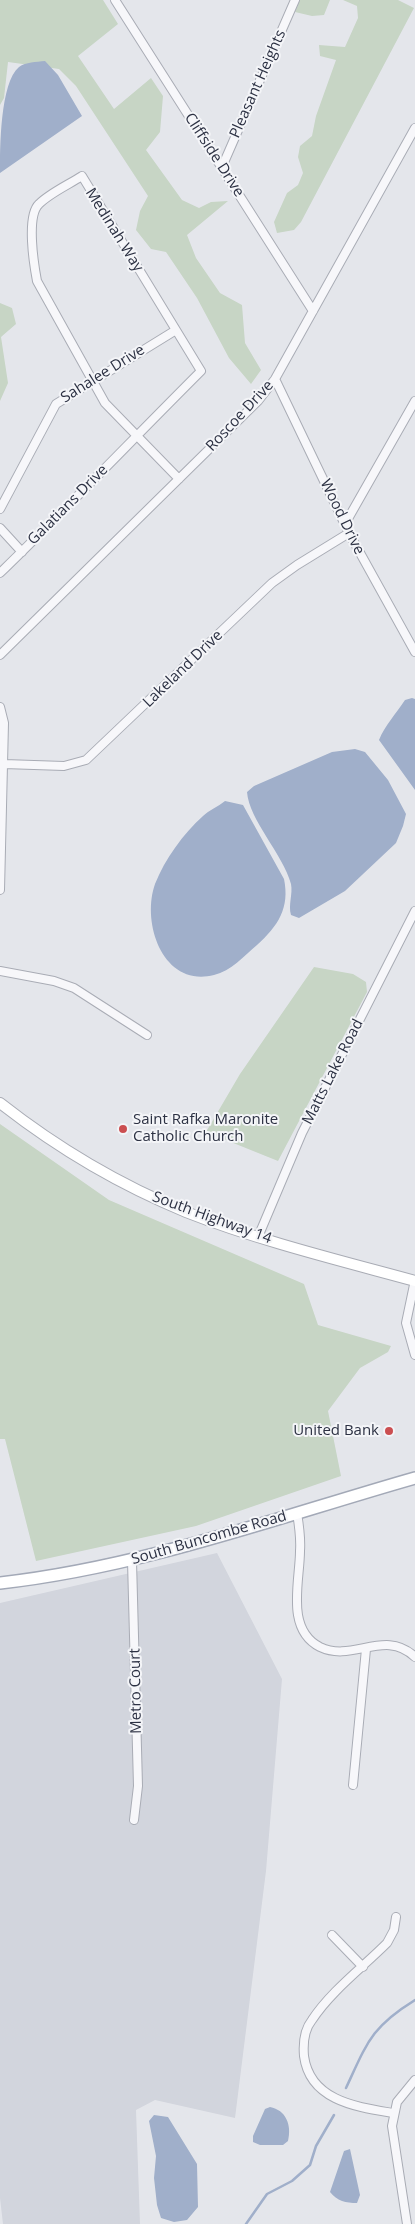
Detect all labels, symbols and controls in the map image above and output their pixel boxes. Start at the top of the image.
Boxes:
street label: Pleasant Heights [226,27,290,141]
street label: Cliffside Drive [180,110,248,200]
street label: Medinah Way [81,185,147,275]
street label: Sahalee Drive [58,341,148,407]
street label: Roscoe Drive [202,377,278,455]
street label: Galatians Drive [24,461,112,549]
street label: Wood Drive [316,476,368,558]
street label: Lakeland Drive [139,627,227,711]
street label: Matts Lake Road [299,1016,367,1128]
place label: Saint Rafka Maronite Catholic Church [133,1111,278,1146]
marker: Saint Rafka Maronite Catholic Church [117,1123,129,1135]
street label: South Highway 14 [150,1188,274,1248]
place label: United Bank [293,1422,379,1440]
marker: United Bank [383,1425,395,1437]
street label: South Buncombe Road [129,1507,289,1569]
street label: Metro Court [126,1648,146,1734]

